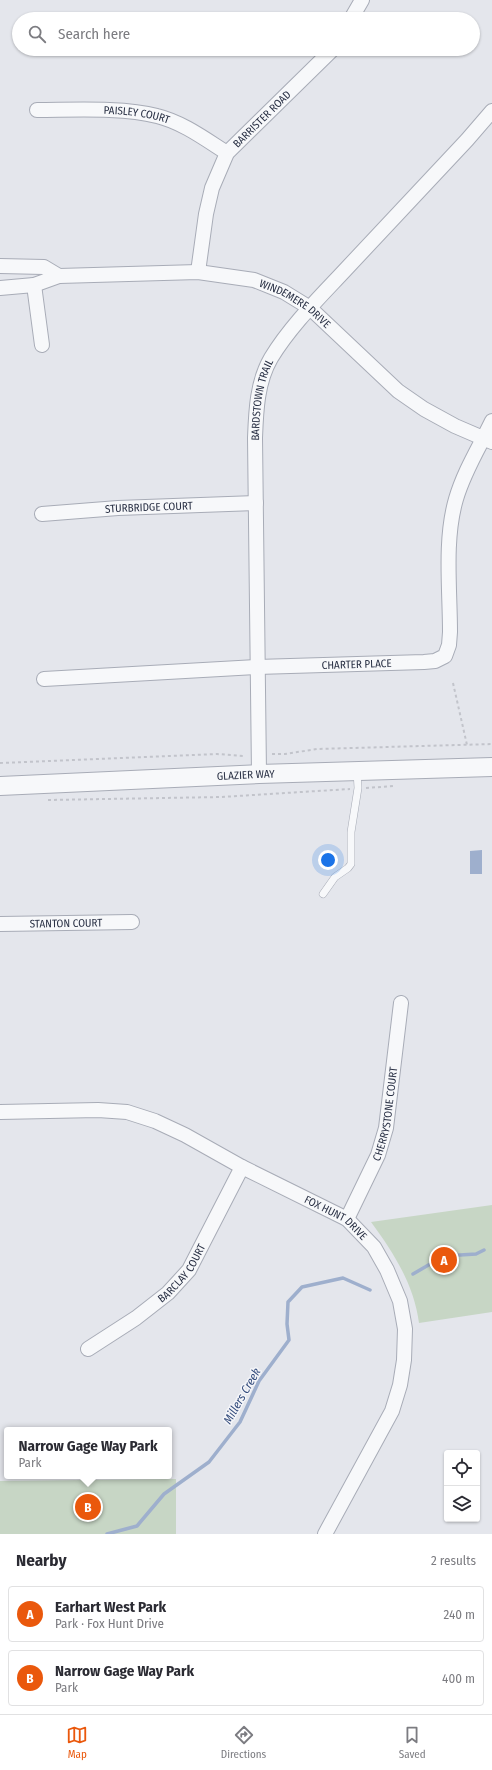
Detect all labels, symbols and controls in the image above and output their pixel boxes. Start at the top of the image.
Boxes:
search box [12,12,480,56]
icon: search [26,23,48,45]
text: Search here [58,25,130,43]
street label: BARRISTER ROAD [230,88,293,150]
street label: PAISLEY COURT [103,103,172,126]
street label: WINDEMERE DRIVE [258,276,333,331]
street label: BARDSTOWN TRAIL [248,357,276,441]
street label: STURBRIDGE COURT [104,499,194,516]
street label: CHARTER PLACE [322,656,392,672]
street label: GLAZIER WAY [217,767,275,782]
your location [318,850,338,870]
street label: STANTON COURT [29,916,103,930]
street label: CHERRYSTONE COURT [370,1065,400,1163]
street label: FOX HUNT DRIVE [302,1192,370,1242]
street label: BARCLAY COURT [155,1241,208,1305]
pin: A [431,1245,457,1275]
water label: Millers Creek [220,1366,264,1426]
popup [4,1427,172,1479]
text: Narrow Gage Way Park [18,1437,158,1455]
map controls [444,1450,480,1522]
button: locate [444,1450,480,1486]
text: Park [18,1455,42,1470]
button: layers [444,1486,480,1522]
pin: B [75,1492,101,1522]
text: Nearby [16,1550,67,1571]
text: 2 results [431,1553,476,1568]
text: Earhart West Park [55,1598,166,1616]
text: A [26,1607,34,1622]
text: 240 m [443,1607,475,1622]
text: Park · Fox Hunt Drive [55,1616,164,1631]
text: Narrow Gage Way Park [55,1662,194,1680]
text: B [26,1671,34,1686]
text: 400 m [442,1671,475,1686]
text: Park [55,1680,78,1695]
tab: Map [66,1724,88,1761]
tab: Directions [221,1724,266,1761]
tab: Saved [399,1724,426,1761]

